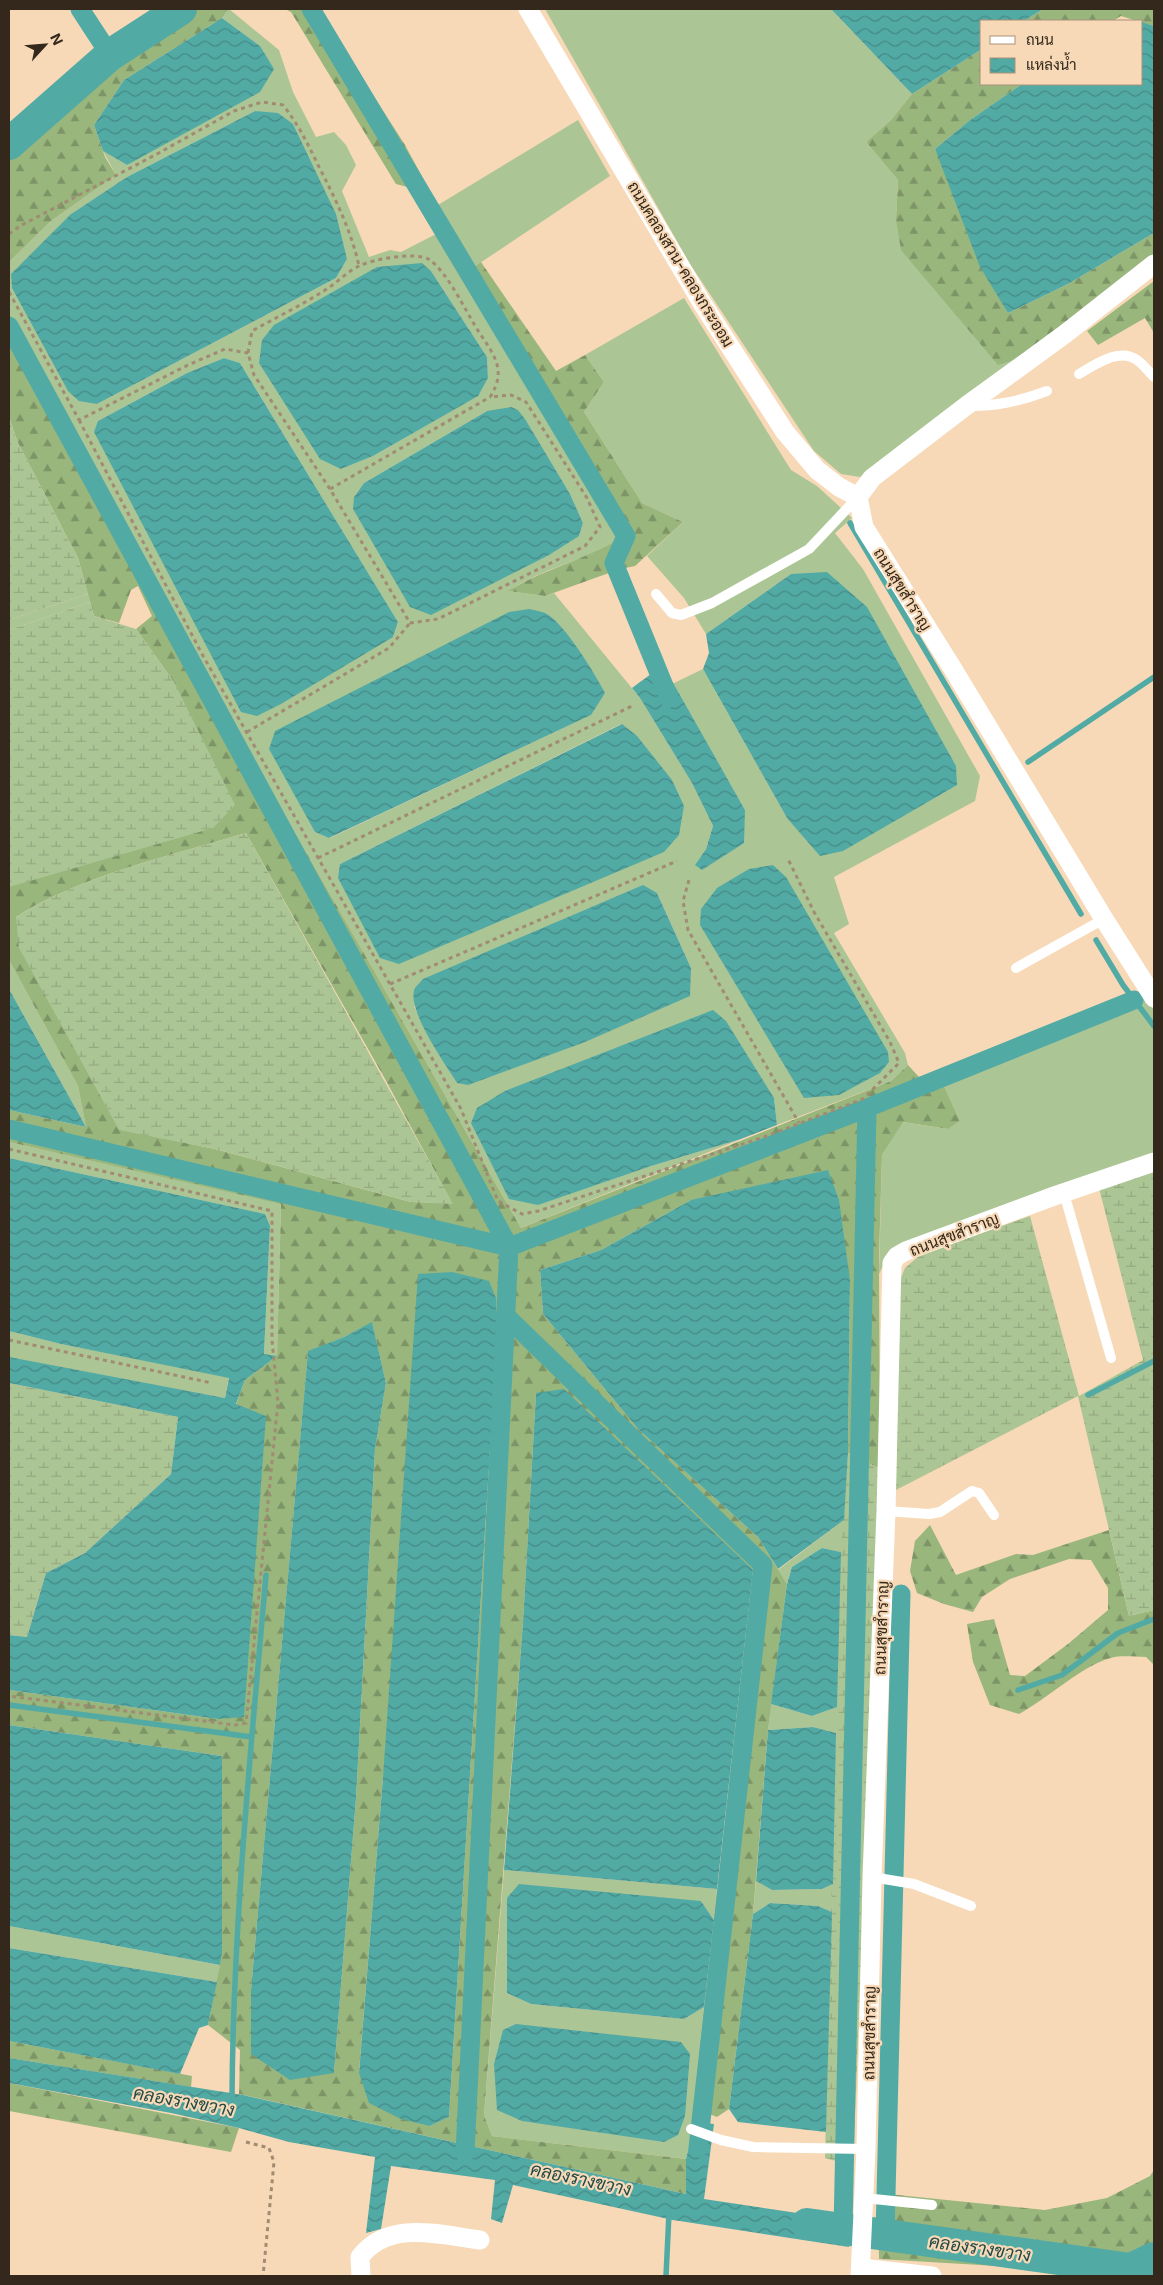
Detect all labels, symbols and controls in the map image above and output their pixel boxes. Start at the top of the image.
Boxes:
north arrow [20,20,70,70]
legend [980,20,1143,85]
text: ถนน [1026,30,1054,49]
text: N [47,31,67,48]
text: แหล่งน้ำ [1026,52,1077,74]
street label: ถนนคลองสวน-คลองกระออม [624,177,738,351]
street label: ถนนสุขสำราญ [868,544,936,635]
street label: ถนนสุขสำราญ [906,1208,1002,1262]
street label: ถนนสุขสำราญ [869,1581,895,1676]
street label: ถนนสุขสำราญ [858,1986,882,2080]
water label: คลองรางขวาง [132,2082,236,2120]
water label: คลองรางขวาง [529,2158,633,2200]
water label: คลองรางขวาง [928,2230,1032,2266]

